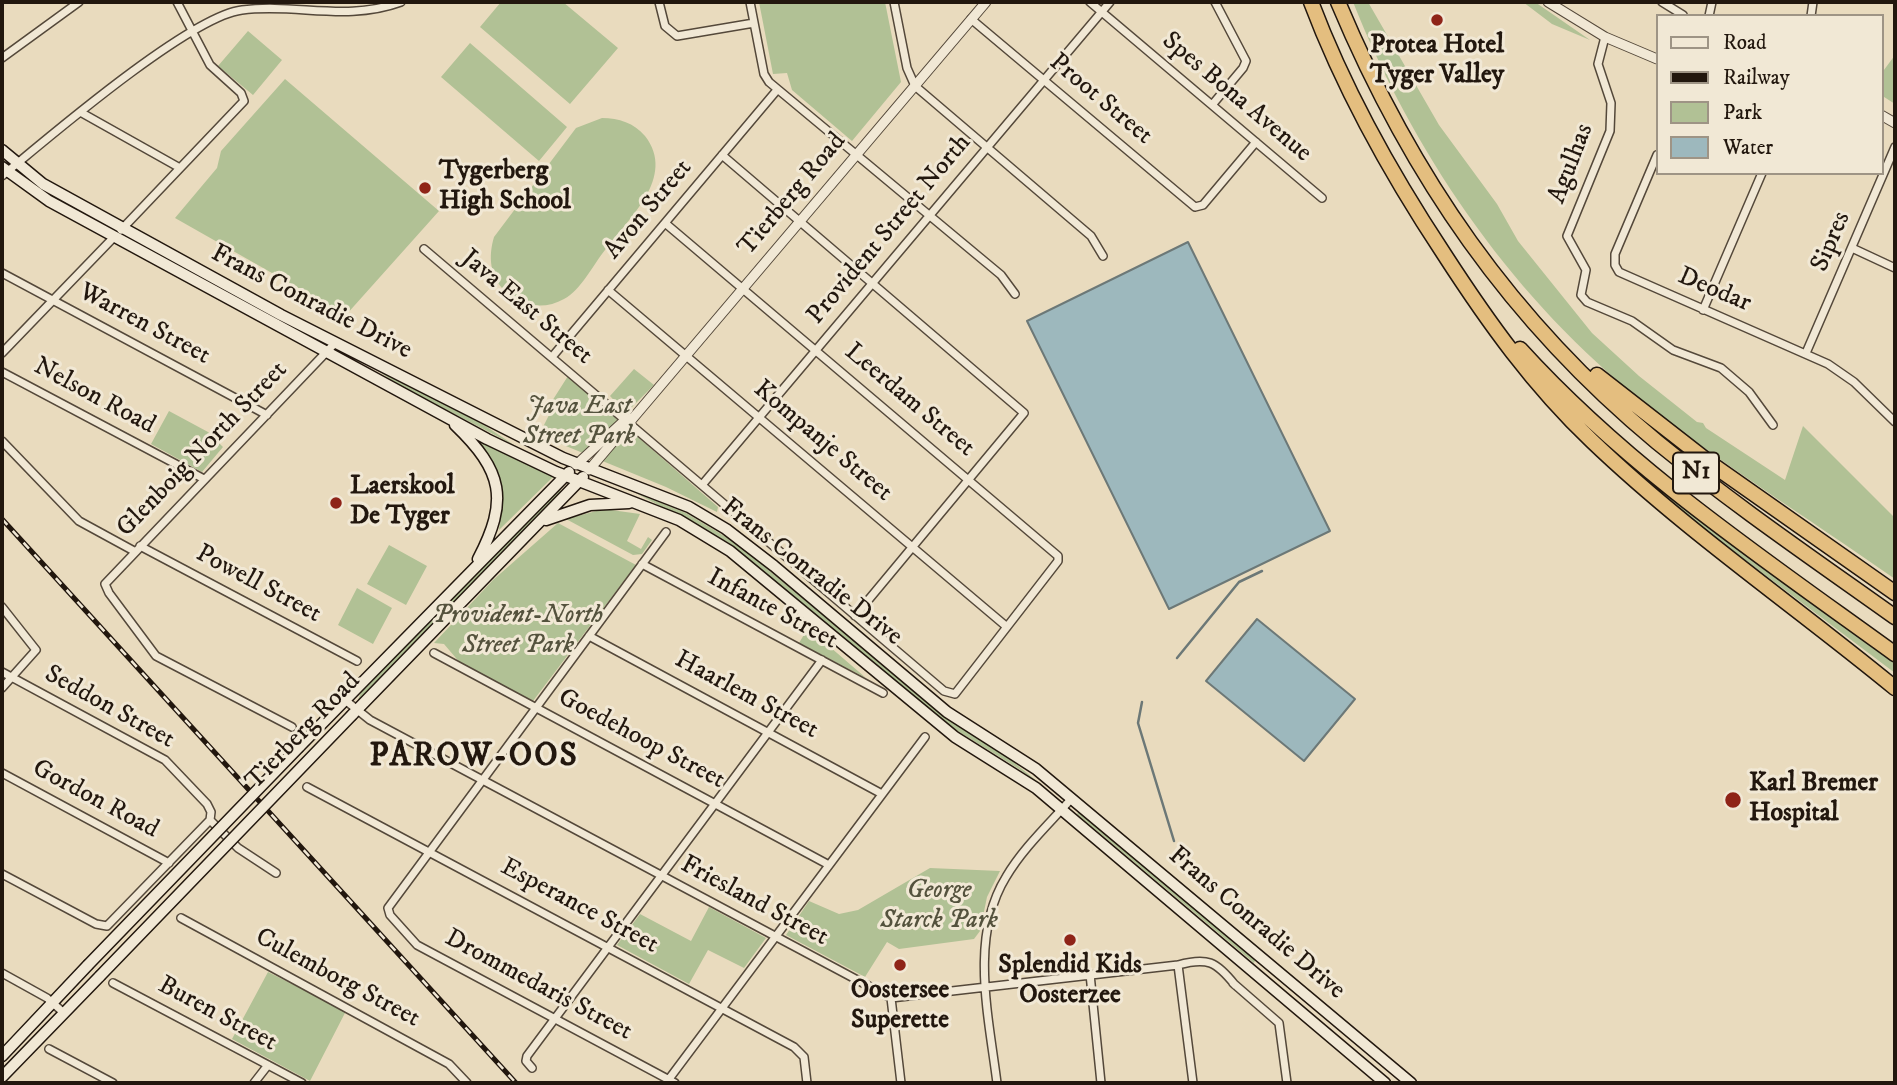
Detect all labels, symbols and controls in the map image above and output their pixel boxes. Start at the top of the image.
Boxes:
marker: Protea Hotel Tyger Valley [1429,12,1445,28]
legend [1656,14,1883,175]
street label: Spes Bona Avenue [1155,26,1317,170]
text: Road [1723,30,1767,56]
place label: Protea Hotel Tyger Valley [1370,31,1504,92]
street label: Proot Street [1042,48,1158,152]
text: Railway [1723,65,1790,91]
text: Park [1723,100,1762,126]
street label: Agulhas [1543,120,1601,208]
street label: Tierberg Road [732,127,854,263]
street label: Provident Street North [801,129,979,331]
text: Water [1723,135,1773,161]
street label: Avon Street [598,154,700,266]
place label: Tygerberg High School [439,157,571,218]
marker: Tygerberg High School [417,180,433,196]
street label: Sipres [1805,207,1859,277]
street label: Frans Conradie Drive [205,239,417,367]
street label: Java East Street [454,244,598,372]
street label: Deodar [1673,262,1755,320]
street label: Warren Street [73,277,215,373]
street label: Leerdam Street [838,337,980,465]
street label: Nelson Road [28,352,160,442]
street label: Glenboig North Street [111,356,295,544]
street label: Kompanje Street [746,375,898,509]
park label: Java East Street Park [523,392,635,453]
road number: N1 [1673,452,1719,494]
place label: Laerskool De Tyger [350,472,455,534]
street label: Frans Conradie Drive [714,493,908,653]
marker: Laerskool De Tyger [328,495,344,511]
street label: Powell Street [190,539,326,631]
street label: Infante Street [701,563,843,657]
park label: Provident-North Street Park [433,601,603,662]
street label: Haarlem Street [669,645,823,747]
street label: Seddon Street [39,660,179,756]
street label: Tierberg Road [240,667,368,797]
street label: Goedehoop Street [552,683,730,797]
district label: PAROW-OOS [370,738,578,778]
street label: Gordon Road [26,754,164,846]
place label: Karl Bremer Hospital [1749,769,1878,830]
marker: Karl Bremer Hospital [1723,790,1743,810]
street label: Frans Conradie Drive [1161,841,1351,1007]
street label: Friesland Street [675,850,833,954]
street label: Esperance Street [495,852,663,962]
park label: George Starck Park [880,876,998,938]
street label: Culemborg Street [249,923,425,1035]
street label: Drommedaris Street [439,923,637,1049]
marker: Splendid Kids Oosterzee [1062,932,1078,948]
place label: Splendid Kids Oosterzee [998,951,1142,1012]
marker: Oostersee Superette [892,957,908,973]
street label: Buren Street [152,971,282,1059]
place label: Oostersee Superette [851,976,949,1038]

